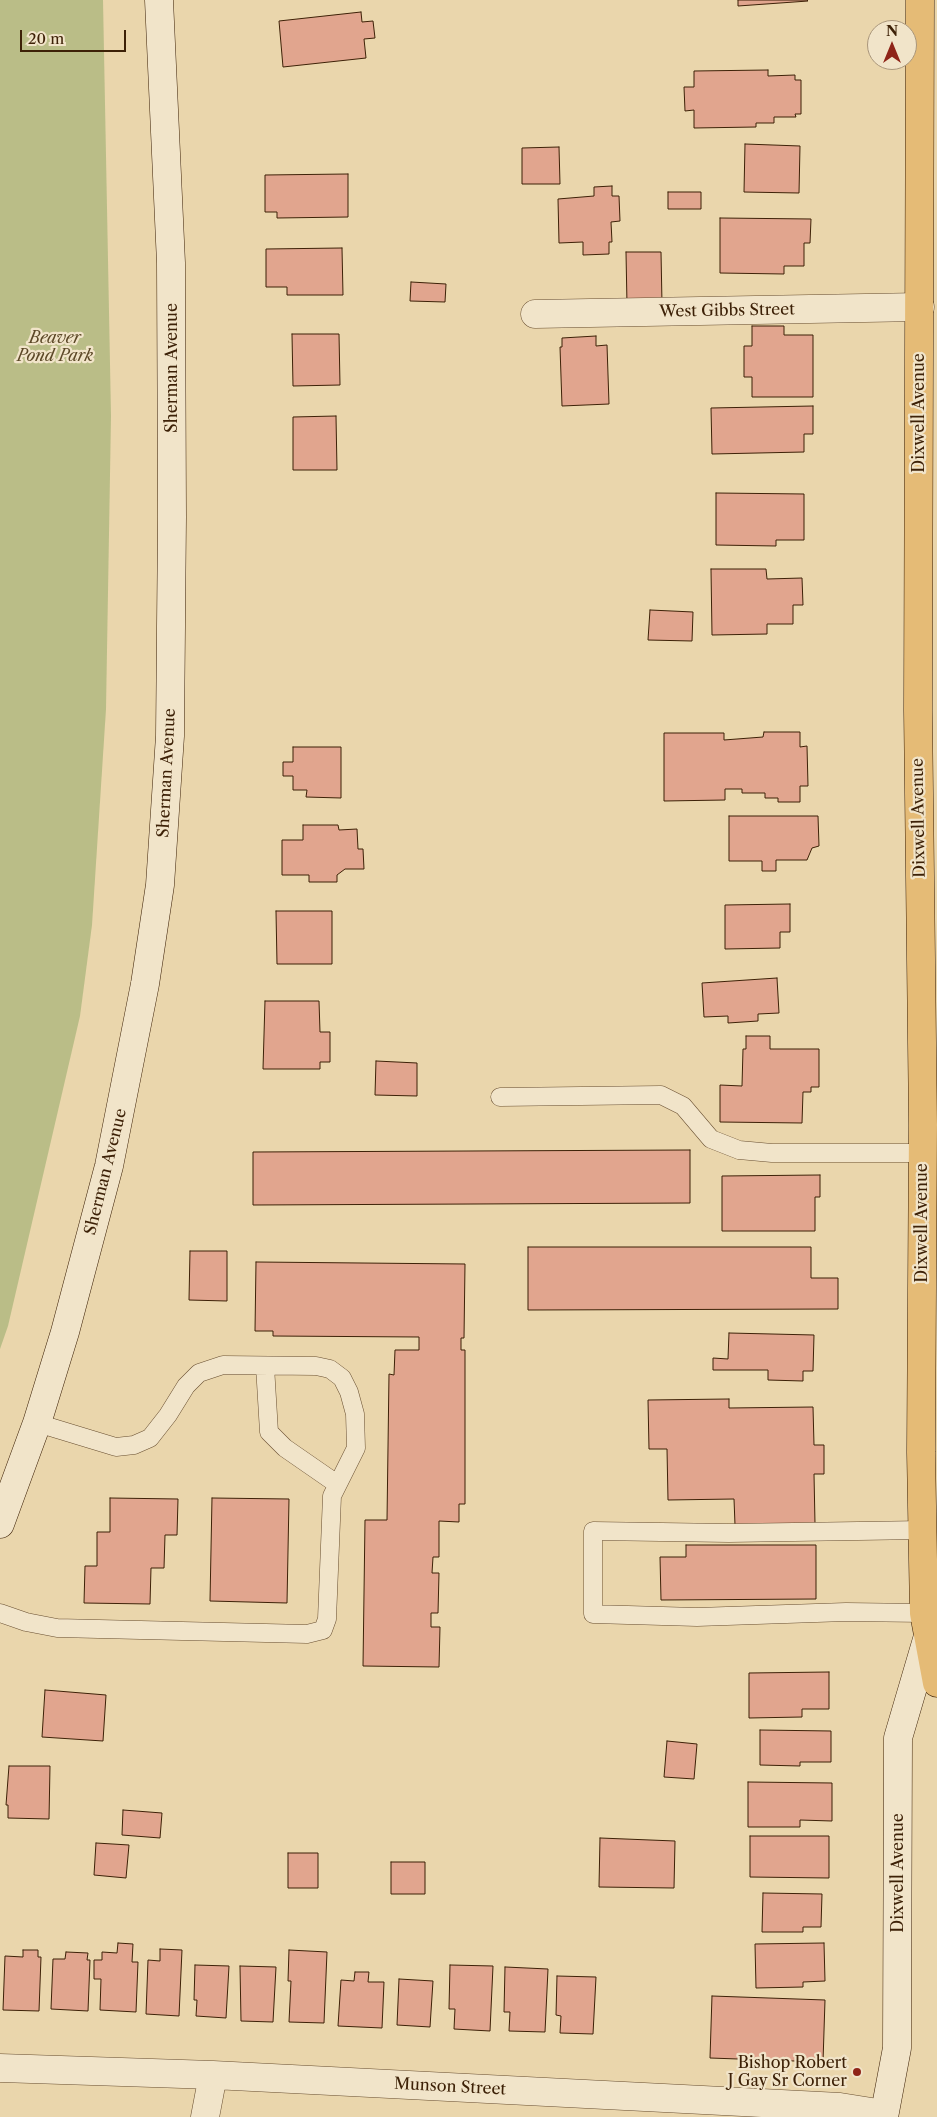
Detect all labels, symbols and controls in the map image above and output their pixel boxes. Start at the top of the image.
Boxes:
scale bar [22,20,129,52]
north arrow [867,20,917,70]
text: N [886,22,898,40]
text: 20 m [28,29,64,48]
street label: West Gibbs Street [659,300,795,322]
street label: Sherman Avenue [162,303,182,433]
park label: Beaver Pond Park [17,328,93,366]
street label: Dixwell Avenue [909,353,929,473]
street label: Sherman Avenue [154,708,180,838]
street label: Dixwell Avenue [908,758,930,878]
street label: Sherman Avenue [81,1107,131,1237]
street label: Dixwell Avenue [912,1163,932,1283]
street label: Dixwell Avenue [888,1813,908,1933]
place label: Bishop Robert J Gay Sr Corner [728,2053,847,2091]
marker: Bishop Robert J Gay Sr Corner [851,2066,863,2078]
street label: Munson Street [393,2074,507,2100]

